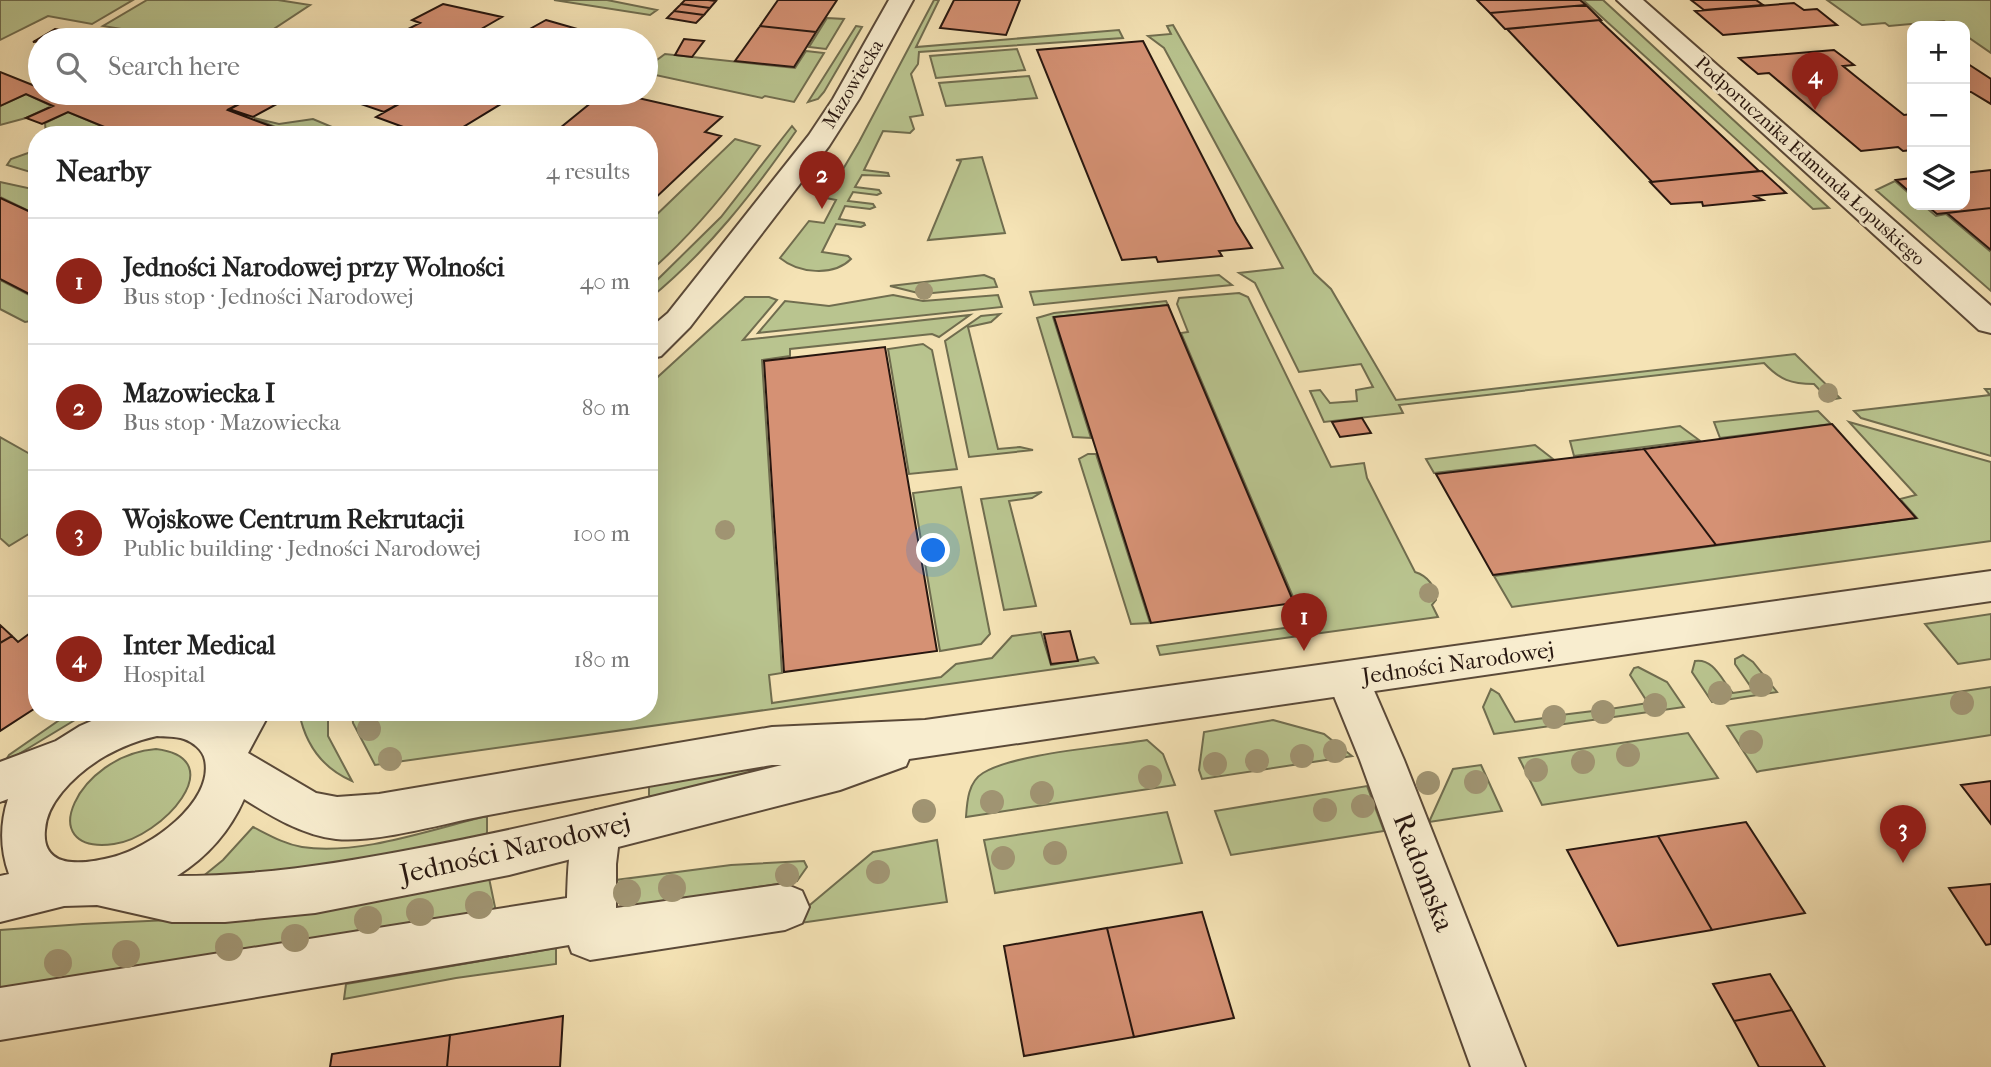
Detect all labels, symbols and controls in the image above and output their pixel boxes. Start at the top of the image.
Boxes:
map controls [1907,21,1970,210]
button: + [1907,21,1970,84]
search box [28,28,658,105]
street label: Mazowiecka [818,35,888,132]
icon: search [52,48,90,86]
text: Search here [108,51,240,82]
street label: Podporucznika Edmunda Łopuskiego [1691,52,1930,270]
pin: 4 [1792,52,1838,110]
button: − [1907,84,1970,147]
button: layers [1907,147,1970,210]
pin: 2 [799,151,845,209]
text: Nearby [56,154,151,189]
text: 4 results [546,158,630,185]
text: Jedności Narodowej przy Wolności [123,252,504,283]
text: 1 [75,268,83,295]
text: 40 m [580,268,630,295]
text: Bus stop · Jedności Narodowej [123,283,414,310]
text: Mazowiecka I [123,378,275,409]
text: 2 [73,394,85,421]
text: 80 m [582,394,630,421]
text: Bus stop · Mazowiecka [123,409,340,436]
text: Wojskowe Centrum Rekrutacji [123,504,464,535]
text: 3 [74,520,84,547]
text: 100 m [572,520,630,547]
your location [916,533,950,567]
text: Public building · Jedności Narodowej [123,535,481,562]
pin: 1 [1281,593,1327,651]
text: Inter Medical [123,630,276,661]
street label: Jedności Narodowej [1358,636,1556,690]
text: 4 [72,646,86,673]
text: 180 m [573,646,630,673]
text: Hospital [123,661,205,688]
street label: Jedności Narodowej [394,805,634,891]
pin: 3 [1880,805,1926,863]
street label: Radomska [1386,808,1462,937]

